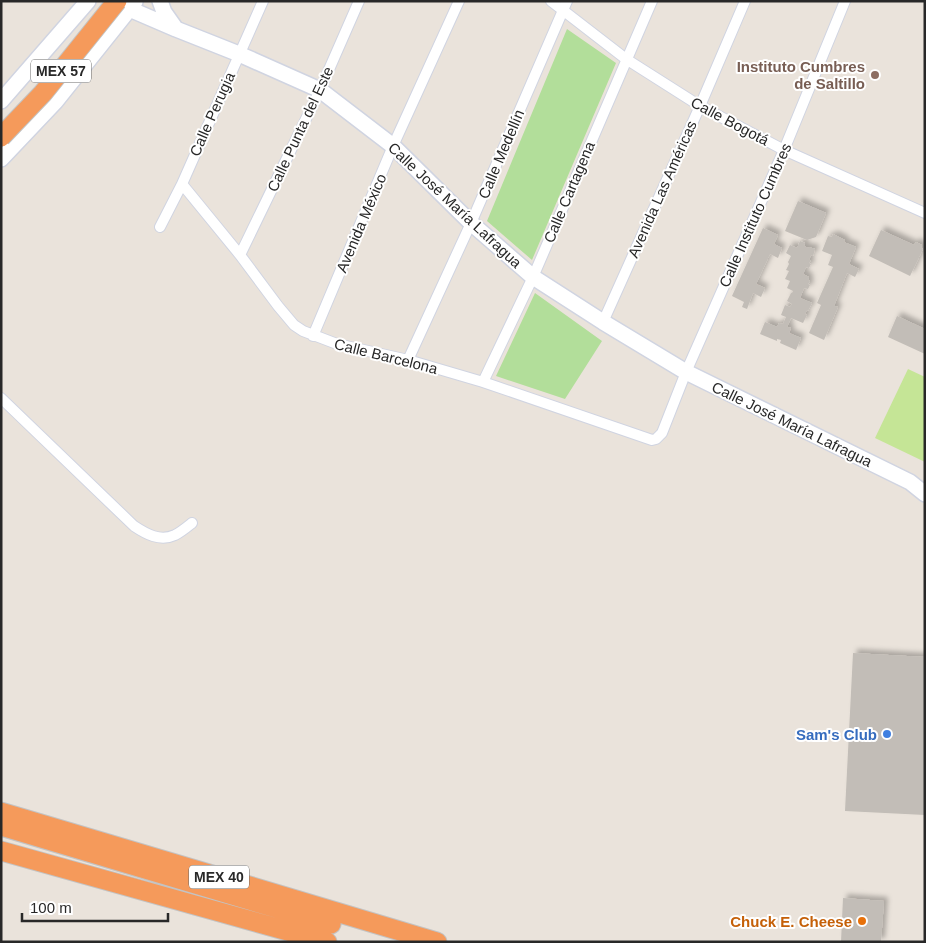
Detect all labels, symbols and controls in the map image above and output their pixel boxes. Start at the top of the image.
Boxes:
place label: Instituto Cumbres de Saltillo [737,58,865,92]
road number: MEX 57 [31,59,91,82]
street label: Calle Punta del Este [264,64,336,194]
street label: Calle Perugia [186,69,238,159]
marker: Instituto Cumbres de Saltillo [869,69,881,81]
street label: Calle Bogotá [688,93,772,149]
street label: Calle Medellín [475,107,527,201]
street label: Avenida Las Américas [624,118,700,260]
street label: Calle Cartagena [540,138,598,245]
street label: Calle José María Lafragua [385,139,526,272]
street label: Calle Instituto Cumbres [716,140,794,290]
street label: Avenida México [333,171,389,275]
street label: Calle Barcelona [333,335,440,377]
street label: Calle José María Lafragua [709,378,875,470]
place label: Sam's Club [796,726,877,743]
marker: Sam's Club [881,728,893,740]
road number: MEX 40 [189,866,249,889]
scale bar [22,890,169,922]
text: 100 m [30,899,72,916]
place label: Chuck E. Cheese [730,913,852,930]
marker: Chuck E. Cheese [856,915,868,927]

